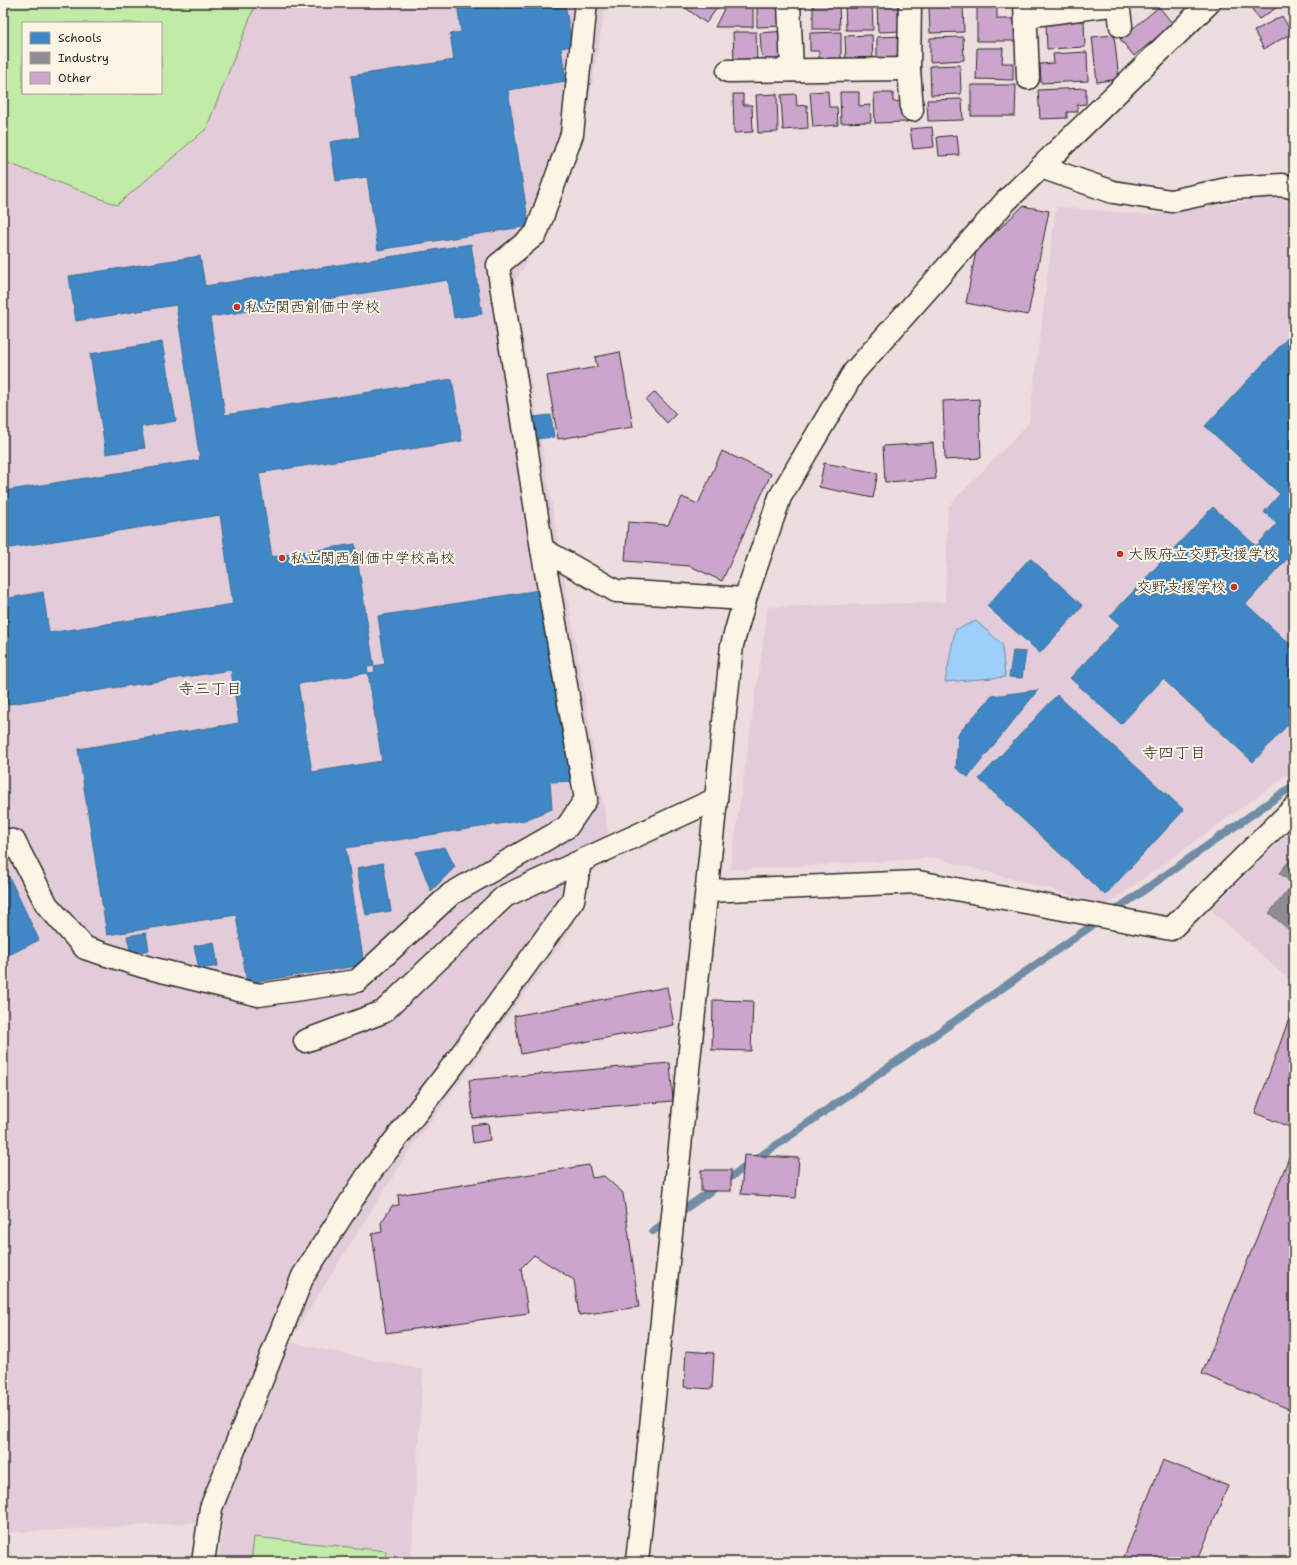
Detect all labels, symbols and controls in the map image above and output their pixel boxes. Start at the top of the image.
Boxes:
legend [22,22,162,94]
text: Schools [58,30,102,46]
text: Industry [58,50,109,66]
text: Other [58,70,92,86]
place label: 私立関西創価中学校 [245,297,380,317]
marker: 私立関西創価中学校 [232,302,242,312]
place label: 大阪府立交野支援学校 [1128,544,1278,564]
place label: 私立関西創価中学校高校 [290,548,455,568]
marker: 大阪府立交野支援学校 [1115,549,1125,559]
marker: 私立関西創価中学校高校 [277,553,287,563]
place label: 交野支援学校 [1136,577,1226,597]
marker: 交野支援学校 [1229,582,1239,592]
district label: 寺三丁目 [178,678,242,699]
district label: 寺四丁目 [1142,742,1206,763]

